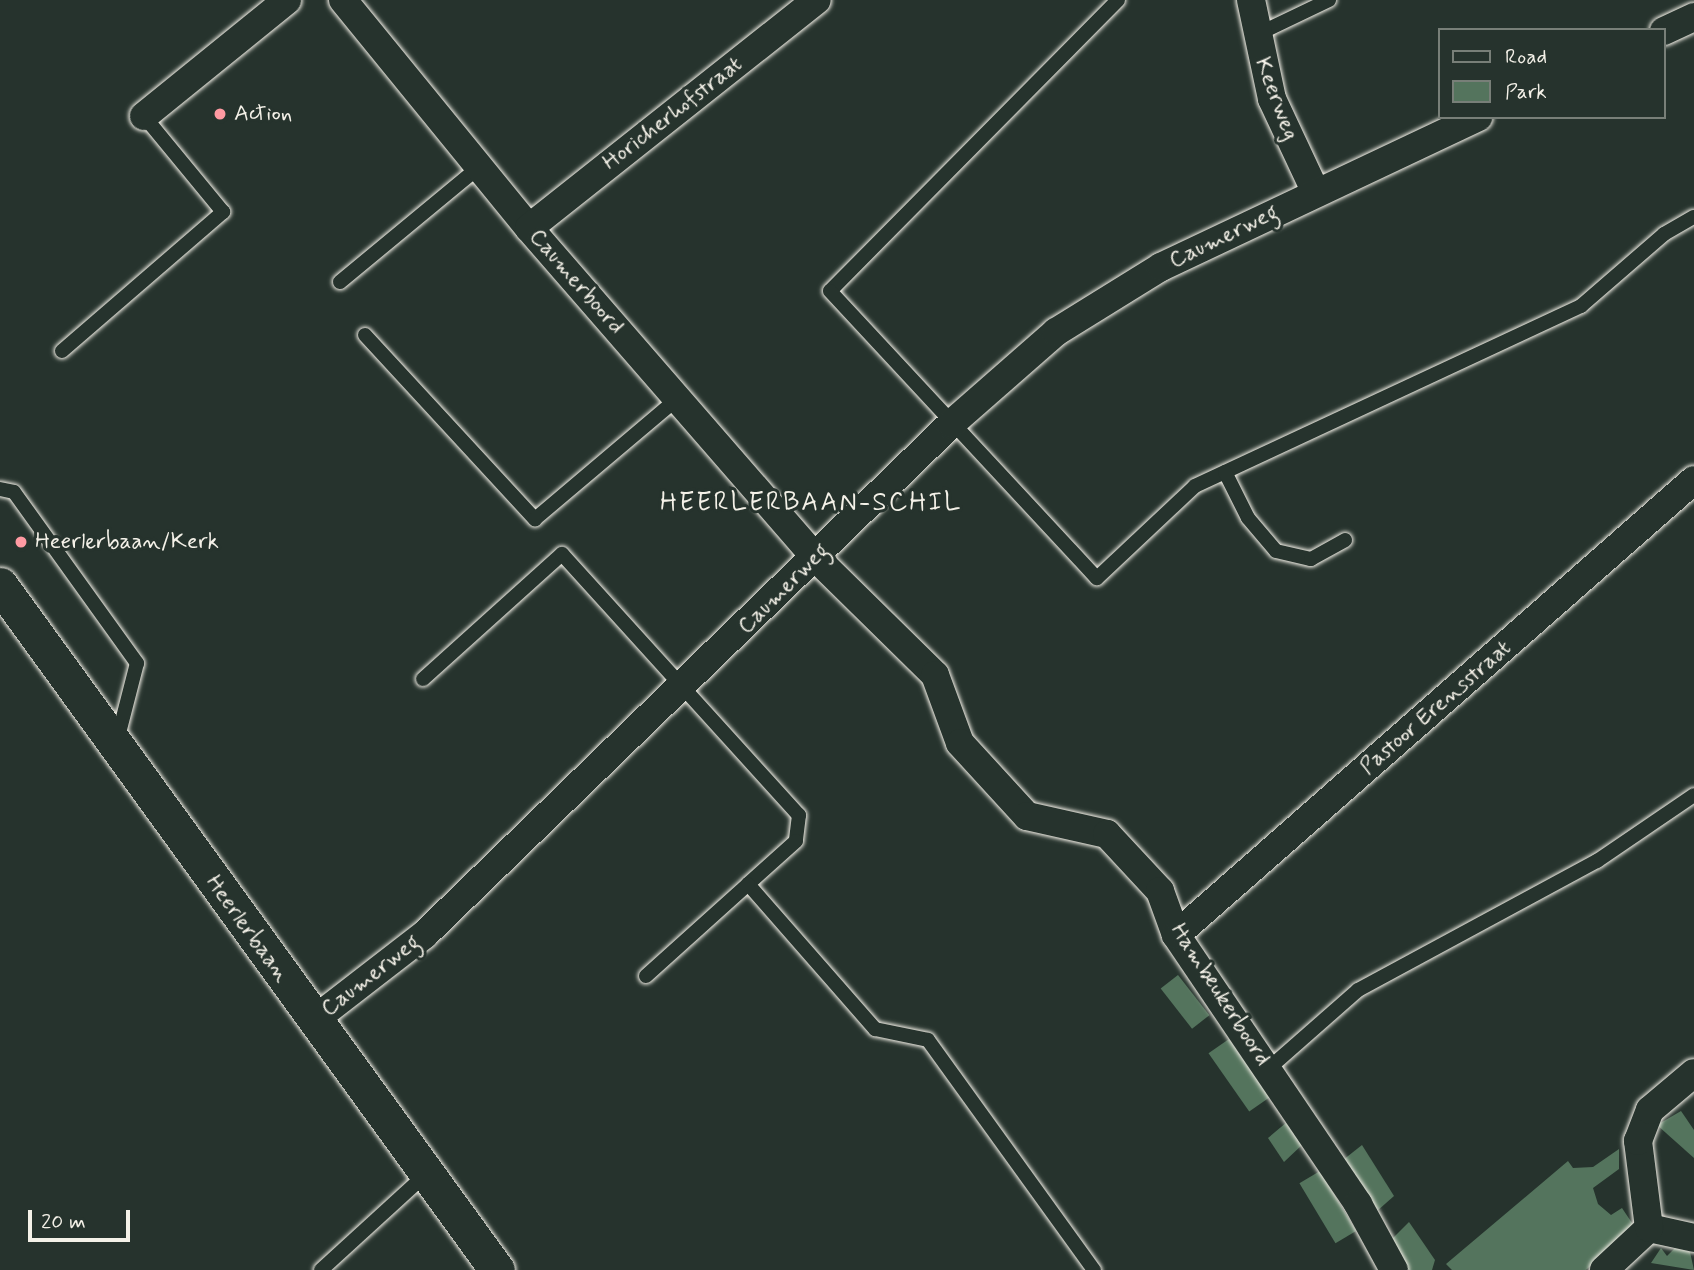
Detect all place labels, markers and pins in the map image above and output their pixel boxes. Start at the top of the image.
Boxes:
place label: Action [234,100,292,128]
marker: Action [212,106,228,122]
place label: Heerlerbaan/Kerk [35,528,219,556]
marker: Heerlerbaan/Kerk [13,534,29,550]

